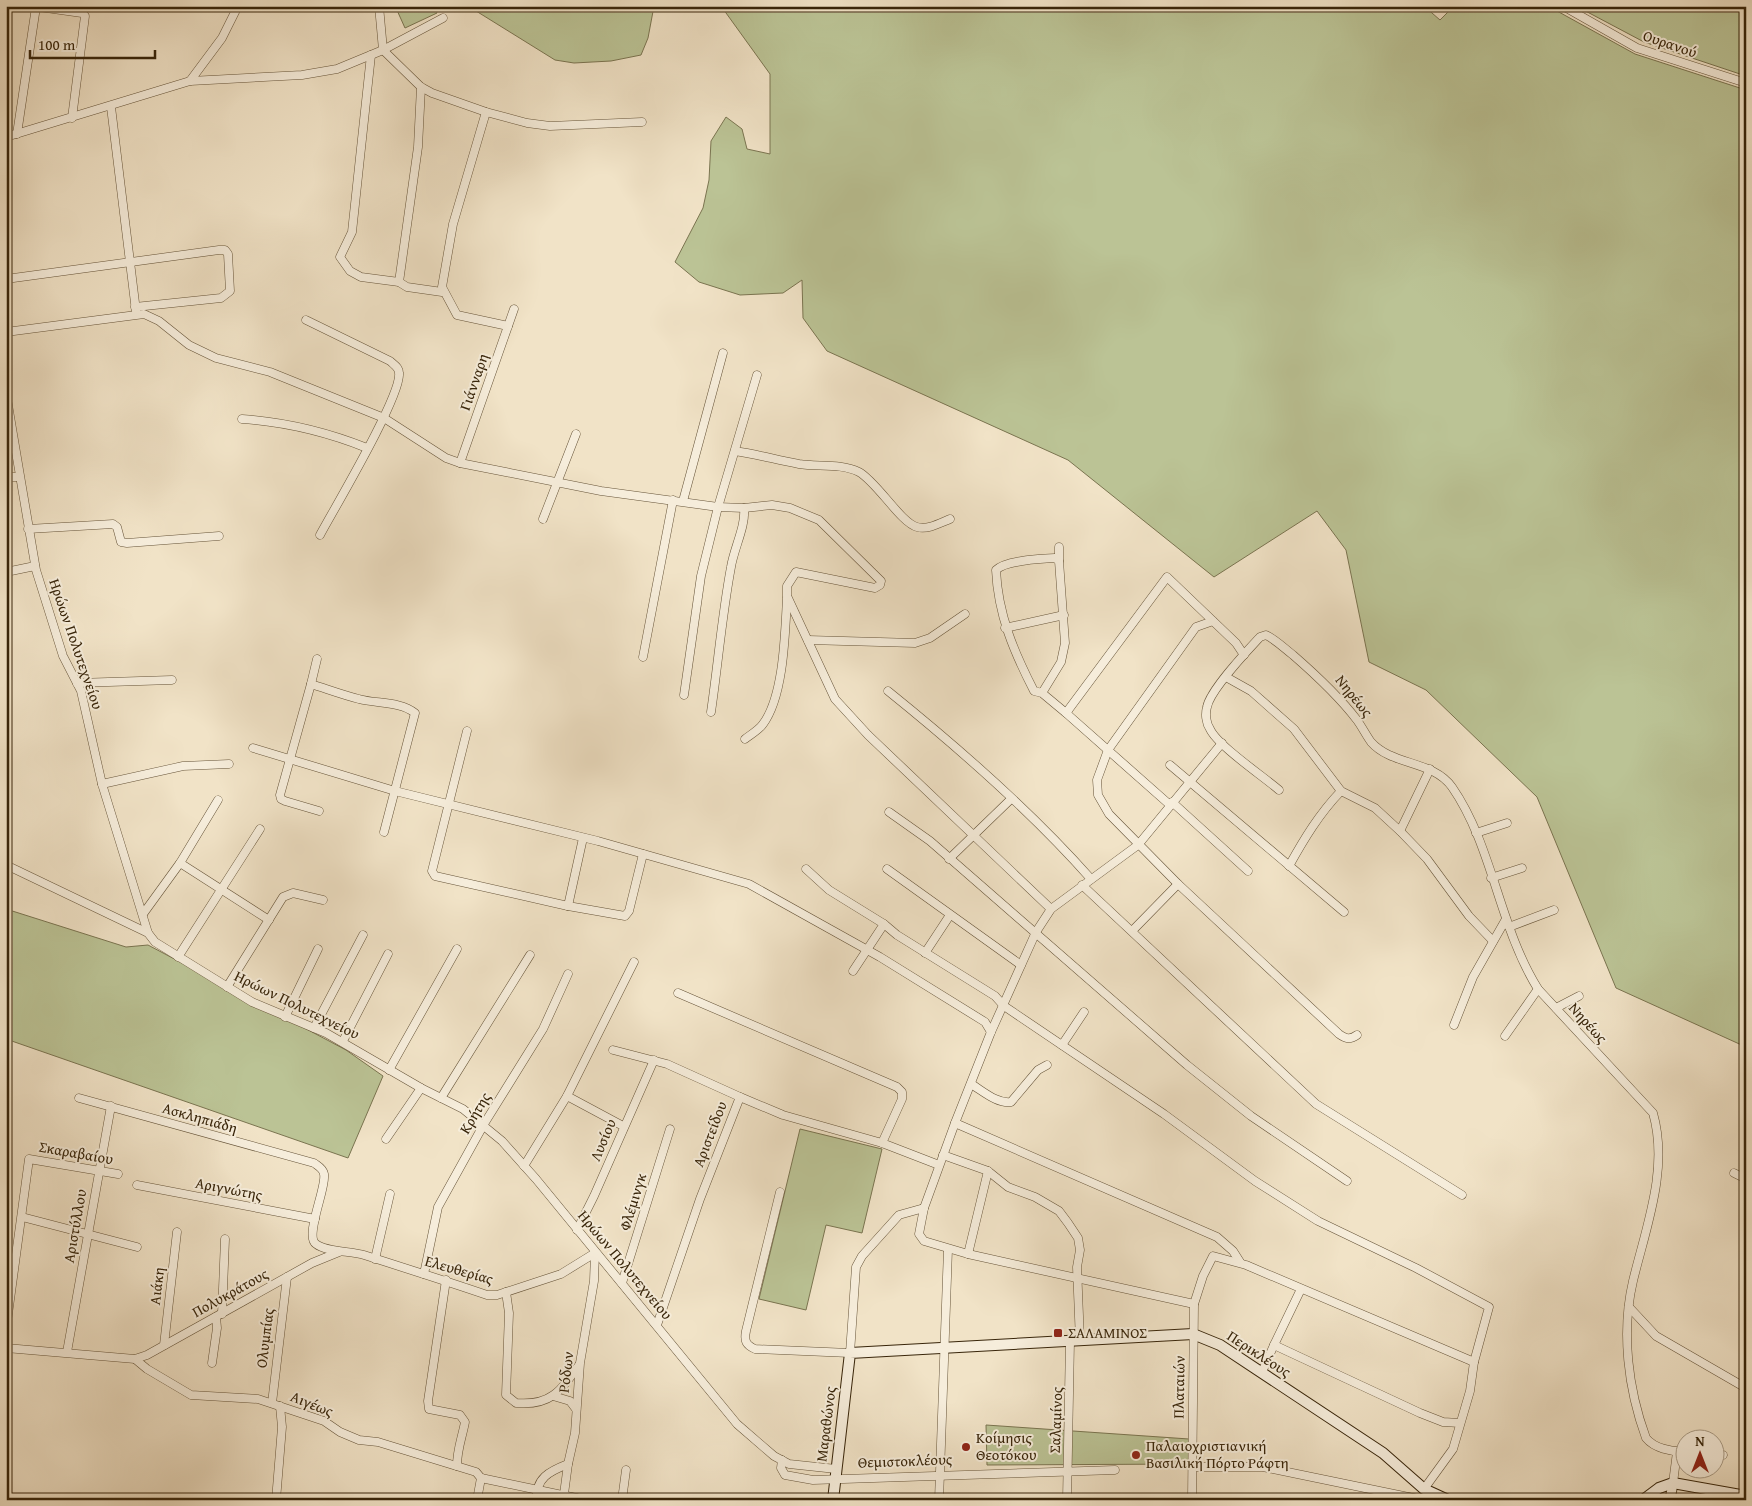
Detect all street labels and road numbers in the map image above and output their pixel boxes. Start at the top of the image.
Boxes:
street label: Ουρανού [1640,25,1700,63]
street label: Γιάνναρη [454,351,493,413]
street label: Ηρώων Πολυτεχνείου [44,576,109,712]
street label: Νηρέως [1331,670,1378,722]
street label: Ηρώων Πολυτεχνείου [231,965,364,1044]
street label: Νηρέως [1564,998,1613,1048]
street label: Κρήτης [454,1087,496,1137]
street label: Ασκληπιάδη [160,1097,240,1138]
street label: Αριστείδου [687,1098,732,1170]
street label: Λυσίου [584,1115,621,1164]
street label: Σκαραβαίου [37,1136,115,1169]
street label: Φλέμινγκ [614,1170,651,1233]
street label: Αριγνώτης [194,1172,265,1205]
street label: Αριστύλλου [58,1187,91,1264]
street label: Ηρώων Πολυτεχνείου [573,1205,678,1324]
street label: Ελευθερίας [423,1250,496,1289]
street label: Πολυκράτους [188,1263,272,1322]
street label: Αιάκη [144,1266,169,1306]
street label: Ολυμπίας [250,1306,279,1369]
street label: Περικλέους [1223,1325,1296,1382]
street label: Ρόδων [553,1350,578,1394]
street label: Πλαταιών [1167,1355,1190,1419]
street label: Μαραθώνος [810,1384,841,1463]
street label: Αιγέως [288,1386,337,1422]
street label: Σαλαμίνος [1044,1386,1067,1454]
street label: Θεμιστοκλέους [858,1448,953,1473]

